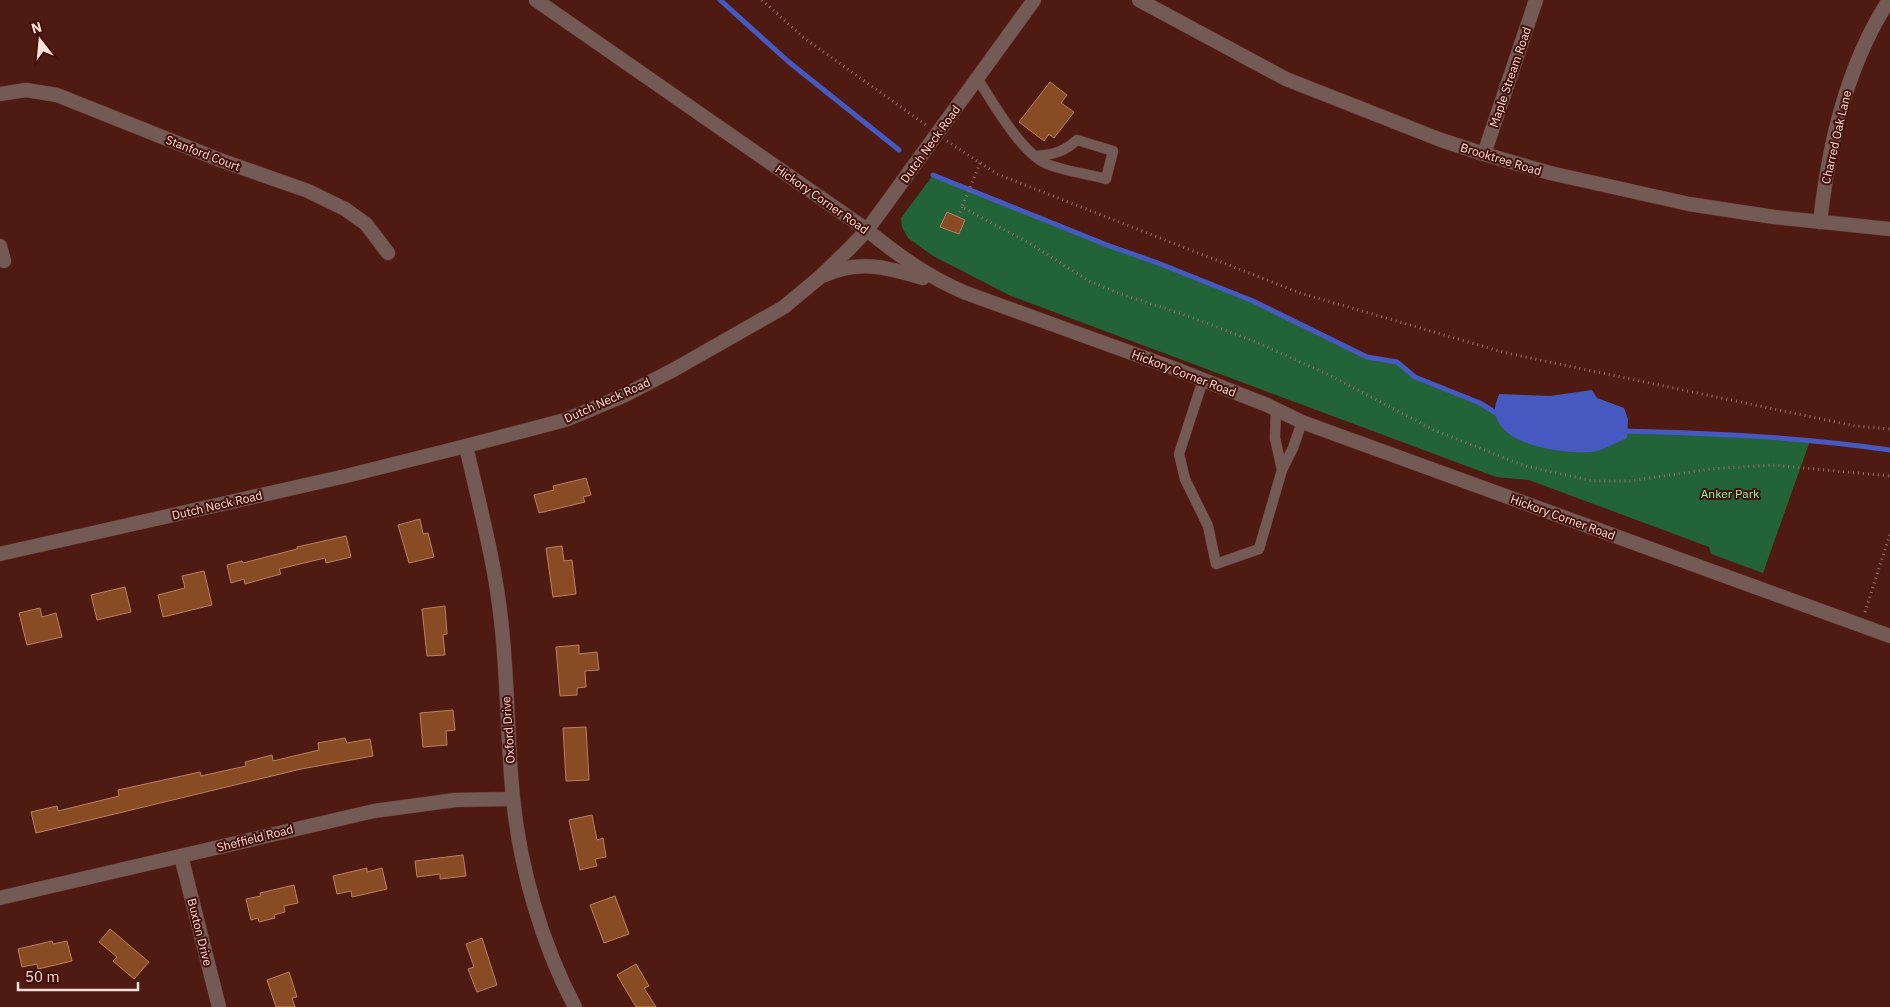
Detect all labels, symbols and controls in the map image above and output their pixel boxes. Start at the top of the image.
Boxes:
north arrow [15,15,65,65]
text: N [29,17,44,38]
street label: Maple Stream Road [1486,25,1534,129]
street label: Charred Oak Lane [1818,88,1854,185]
street label: Dutch Neck Road [897,102,963,186]
street label: Stanford Court [164,132,242,174]
street label: Brooktree Road [1459,140,1543,178]
street label: Hickory Corner Road [772,161,872,237]
street label: Hickory Corner Road [1130,346,1238,400]
street label: Dutch Neck Road [562,374,652,426]
park label: Anker Park [1701,486,1760,501]
street label: Dutch Neck Road [170,487,264,523]
street label: Hickory Corner Road [1509,491,1617,543]
street label: Oxford Drive [498,696,518,764]
street label: Sheffield Road [215,821,295,855]
street label: Buxton Drive [184,897,216,968]
scale bar [18,960,138,992]
text: 50 m [25,967,60,986]

